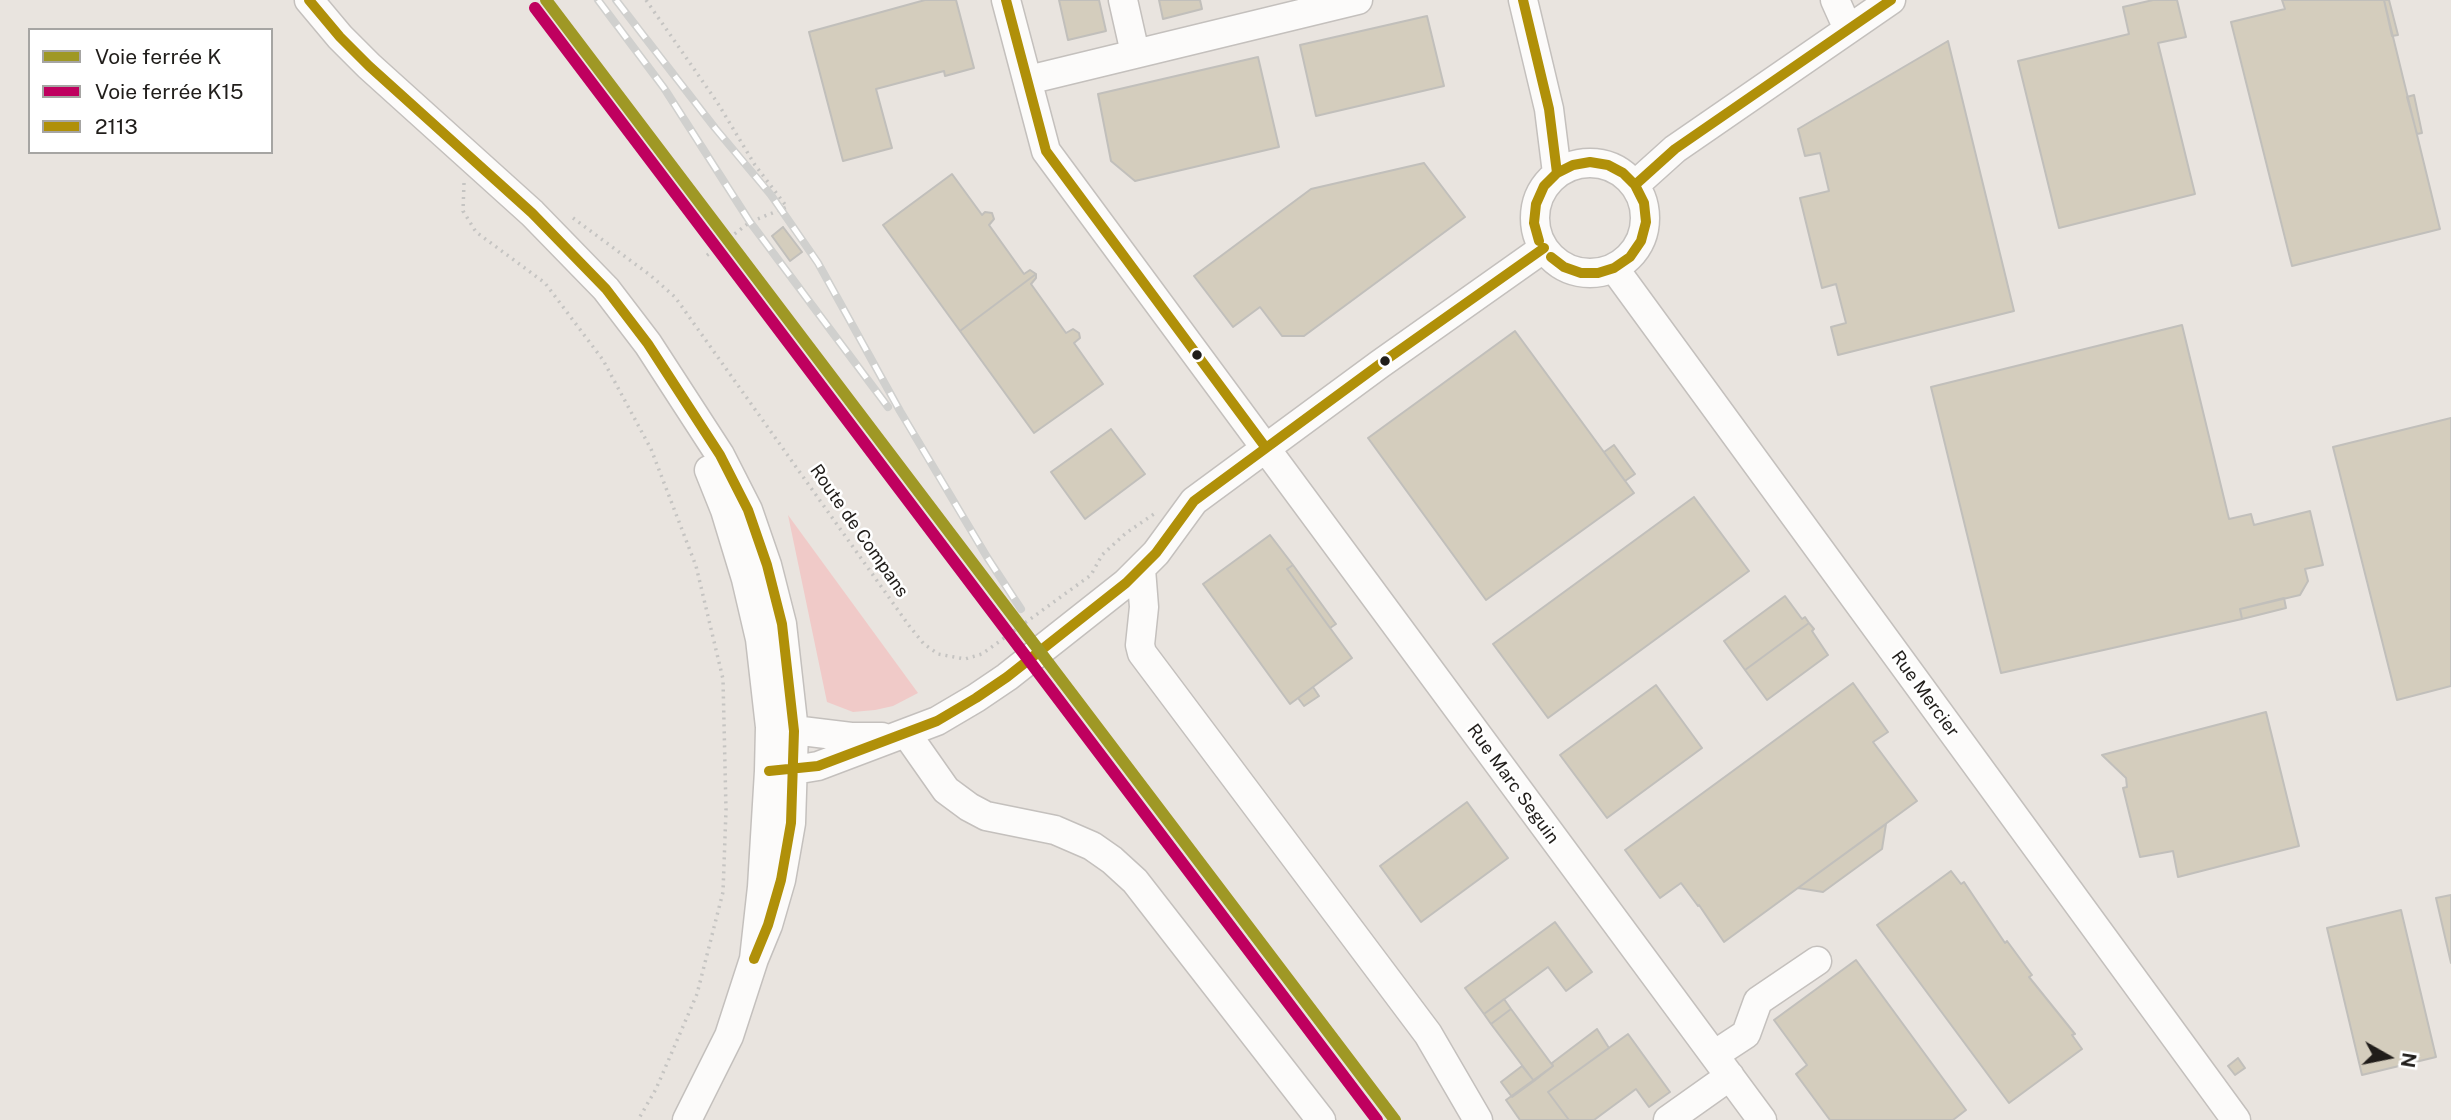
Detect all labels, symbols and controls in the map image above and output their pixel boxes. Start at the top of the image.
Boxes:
legend [28,28,273,154]
text: Voie ferrée K [95,44,222,69]
text: Voie ferrée K15 [95,79,244,104]
text: 2113 [95,114,138,139]
unlabelled marker [1190,348,1204,362]
unlabelled marker [1378,354,1392,368]
street label: Route de Compans [805,460,913,602]
street label: Rue Mercier [1886,647,1964,741]
street label: Rue Marc Seguin [1462,720,1564,848]
north arrow [2353,1022,2423,1092]
text: N [2397,1051,2421,1069]

